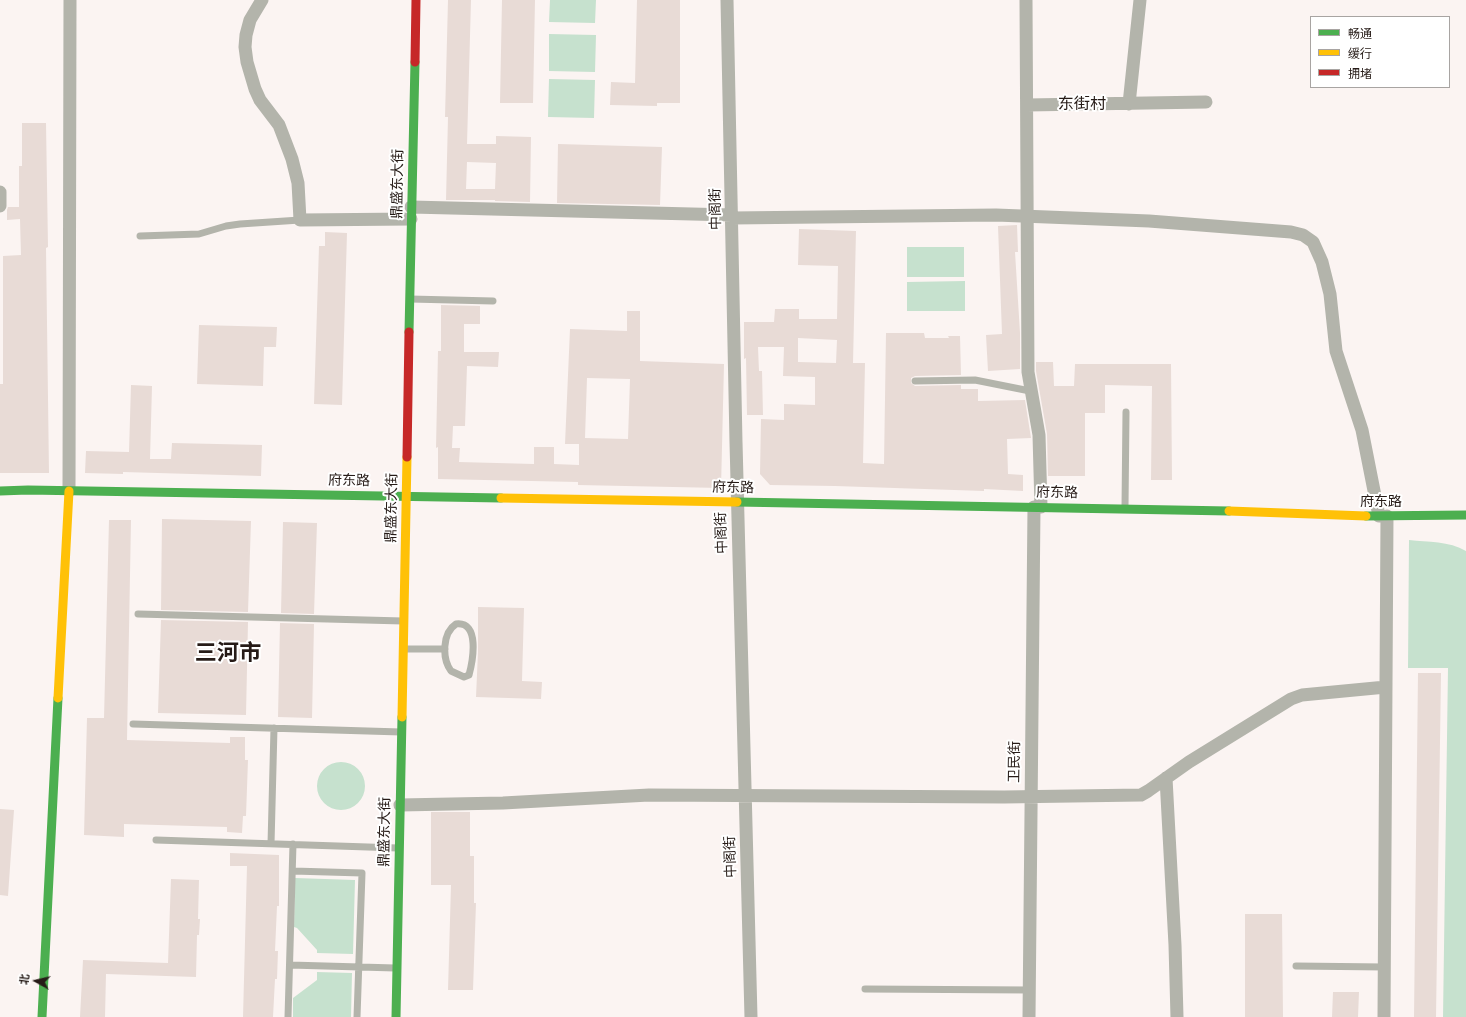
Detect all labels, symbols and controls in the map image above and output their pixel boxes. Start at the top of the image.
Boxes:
legend [1310,16,1450,88]
text: 畅通 [1348,27,1372,41]
text: 缓行 [1348,47,1372,61]
text: 拥堵 [1348,67,1372,81]
district label: 东街村 [1058,95,1106,115]
street label: 鼎盛东大街 [389,149,407,219]
street label: 中阁街 [707,188,725,230]
street label: 府东路 [328,472,370,490]
street label: 鼎盛东大街 [383,473,401,543]
street label: 府东路 [712,479,754,497]
street label: 府东路 [1036,484,1078,502]
street label: 府东路 [1360,494,1402,510]
street label: 中阁街 [713,512,731,554]
district label: 三河市 [195,641,261,667]
street label: 卫民街 [1006,741,1024,783]
street label: 鼎盛东大街 [376,797,394,867]
street label: 中阁街 [722,836,740,878]
north arrow [16,961,56,1001]
text: 北 [17,973,31,986]

